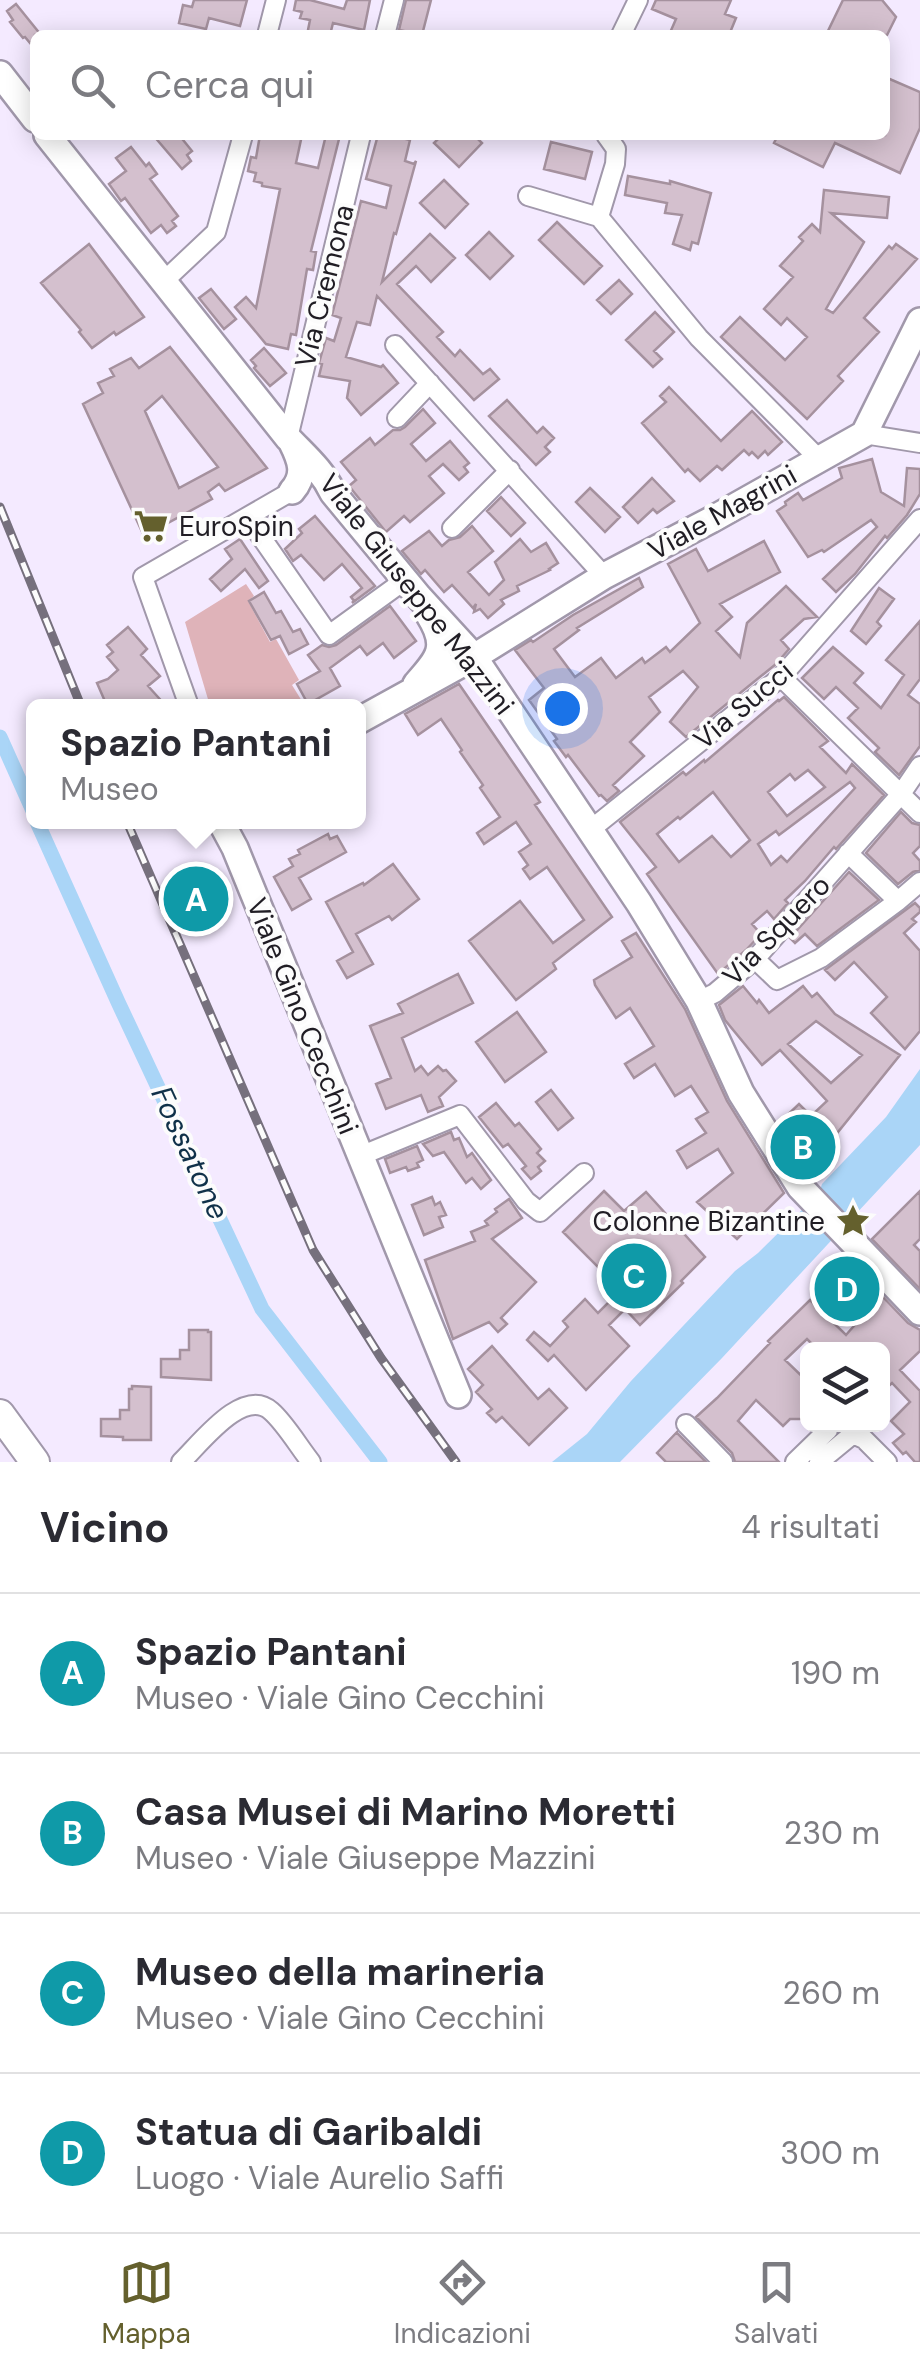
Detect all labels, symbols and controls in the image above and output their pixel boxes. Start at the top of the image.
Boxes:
search box [30,30,890,140]
icon: search [65,58,120,113]
text: Cerca qui [145,60,314,110]
street label: Via Cremona [286,201,363,372]
street label: Viale Magrini [641,456,803,569]
street label: Viale Giuseppe Mazzini [311,466,522,723]
supermarket icon: EuroSpin [132,507,170,545]
place label: EuroSpin [179,508,294,545]
street label: Via Succi [686,653,801,758]
your location [537,683,588,734]
popup [26,699,366,829]
text: Spazio Pantani [60,718,332,768]
text: Museo [60,768,159,810]
pin: A [164,862,228,936]
street label: Via Squero [714,867,838,994]
street label: Viale Gino Cecchini [238,892,367,1140]
water label: Fossatone [143,1080,238,1226]
pin: B [770,1110,836,1184]
place icon: Colonne Bizantine [834,1202,872,1240]
place label: Colonne Bizantine [593,1203,825,1240]
pin: C [602,1238,666,1314]
pin: D [814,1252,880,1326]
map controls [800,1342,890,1432]
button: layers [800,1342,890,1432]
text: Vicino [40,1500,170,1555]
text: 4 risultati [741,1506,880,1548]
text: Spazio Pantani [135,1627,407,1677]
text: A [61,1652,84,1694]
text: 190 m [791,1652,880,1694]
text: Museo · Viale Gino Cecchini [135,1677,545,1719]
text: Casa Musei di Marino Moretti [135,1787,676,1837]
text: B [62,1812,83,1854]
text: 230 m [784,1812,880,1854]
text: Museo · Viale Giuseppe Mazzini [135,1837,596,1879]
text: Museo della marineria [135,1947,545,1997]
text: C [61,1972,84,2014]
text: 260 m [783,1972,880,2014]
text: Museo · Viale Gino Cecchini [135,1997,545,2039]
text: Statua di Garibaldi [135,2107,482,2157]
text: D [61,2132,84,2174]
text: 300 m [780,2132,880,2174]
text: Luogo · Viale Aurelio Saffi [135,2157,504,2199]
tab: Mappa [102,2255,191,2352]
tab: Indicazioni [394,2255,531,2352]
tab: Salvati [734,2255,818,2352]

